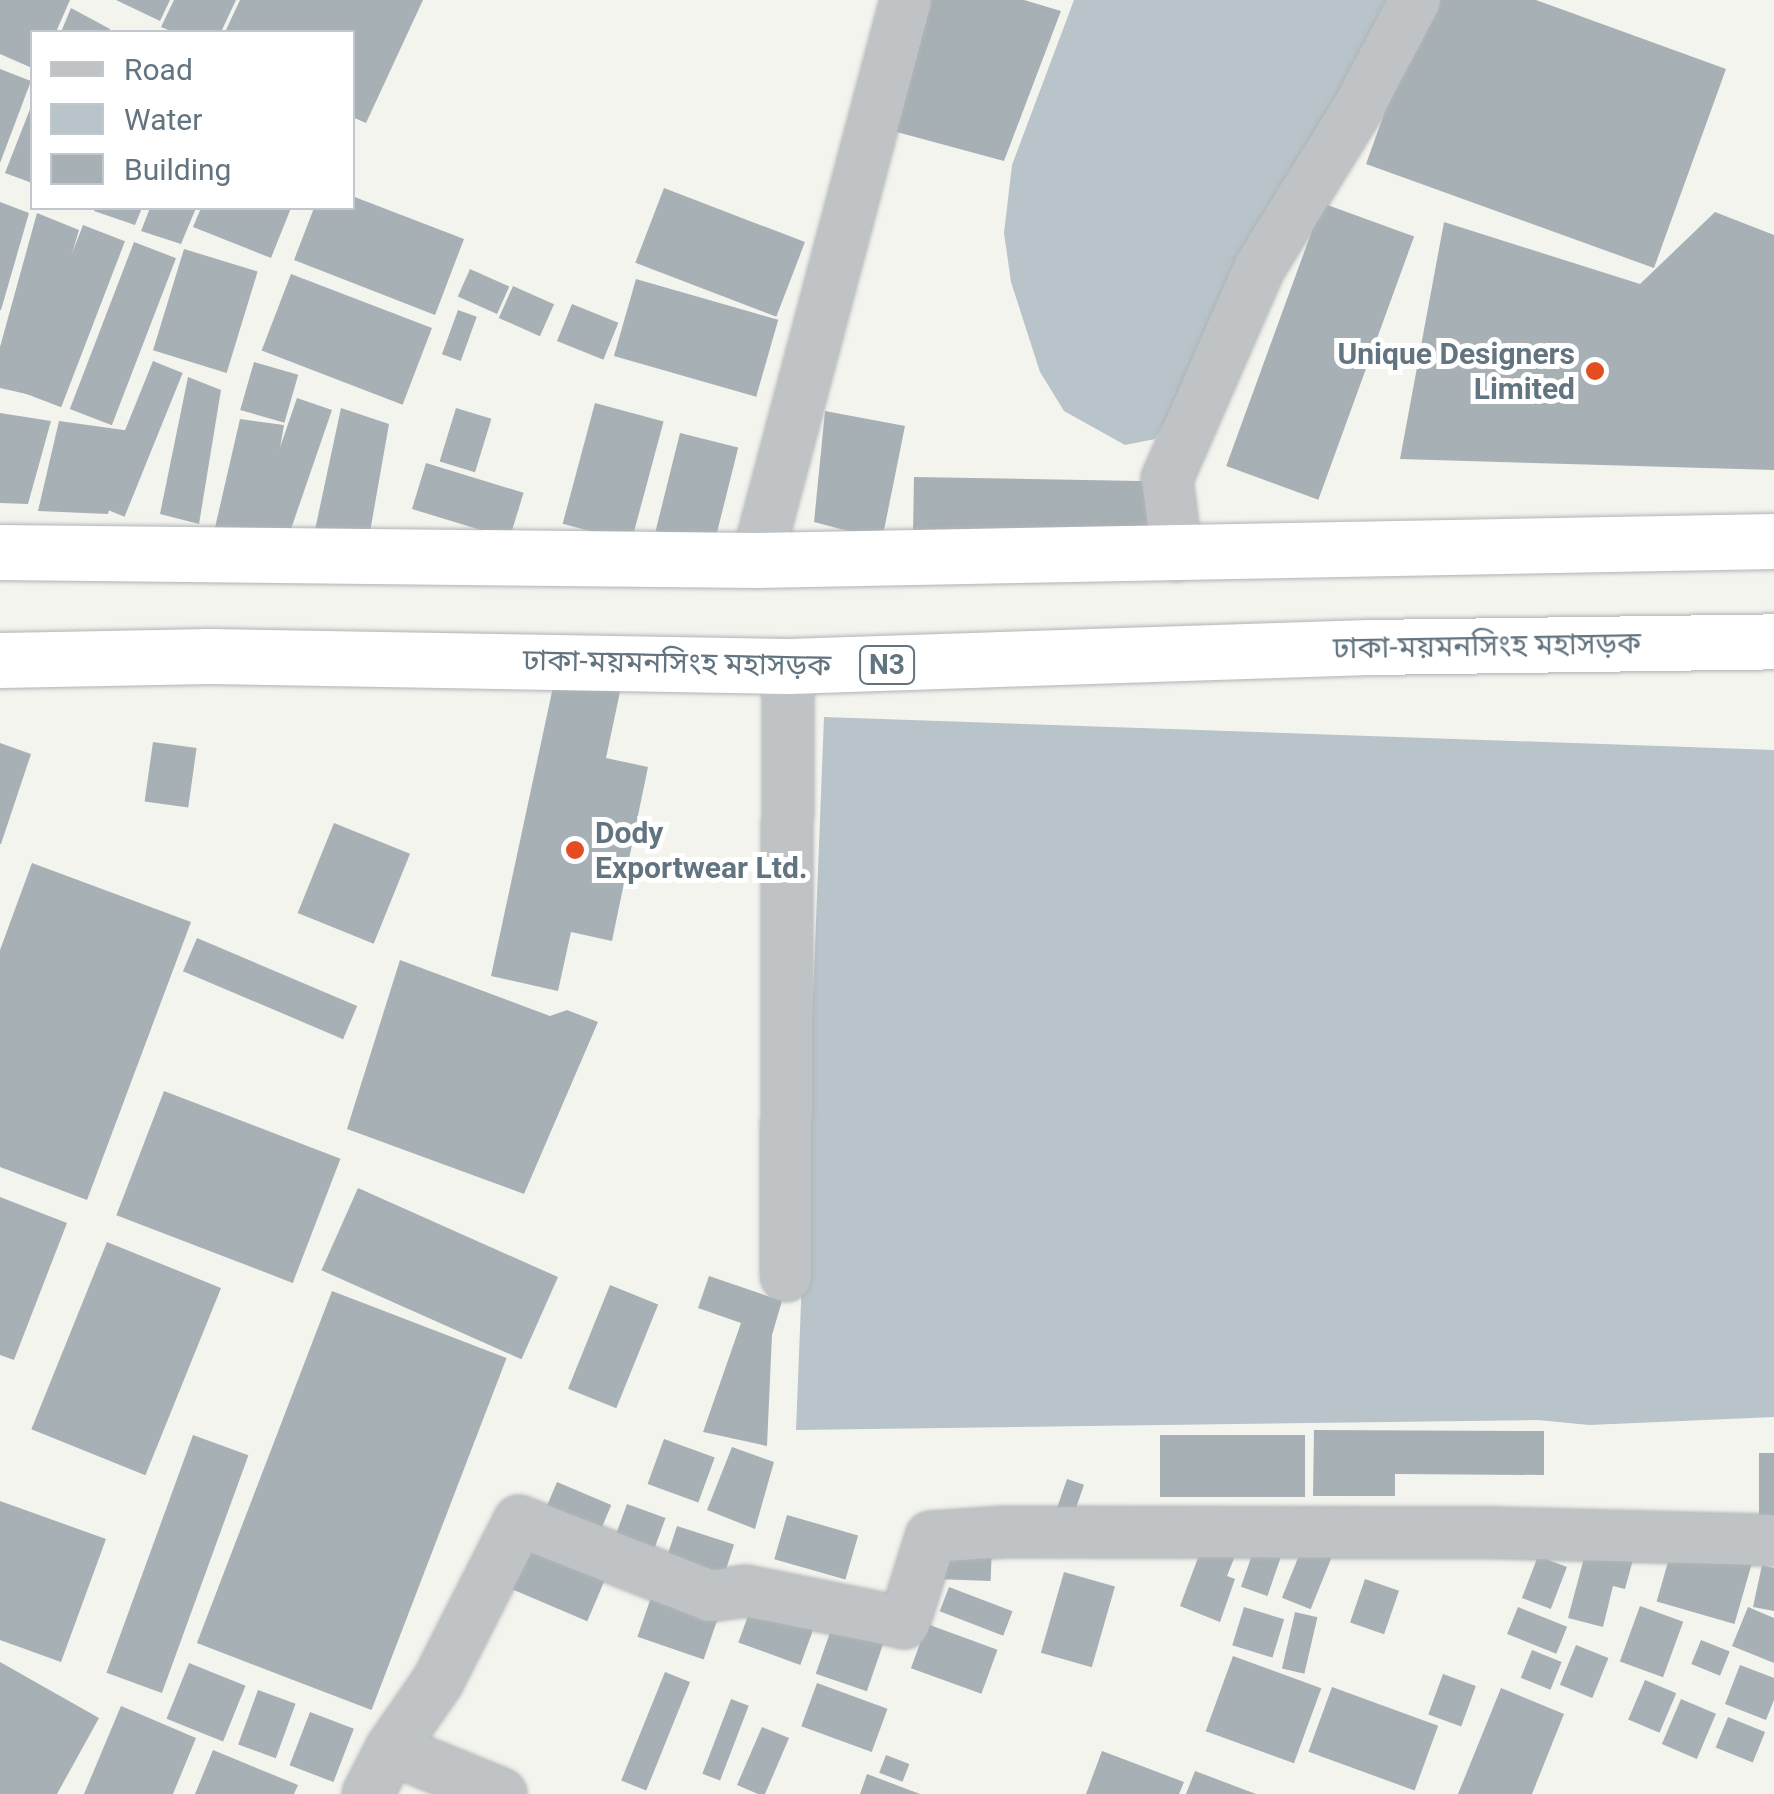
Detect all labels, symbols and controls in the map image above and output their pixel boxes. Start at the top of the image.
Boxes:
legend [30,30,355,210]
text: Road [124,52,193,87]
text: Water [124,102,202,137]
text: Building [124,152,231,187]
place label: Unique Designers Limited [1337,336,1575,406]
marker: Unique Designers Limited [1584,360,1606,382]
street label: ঢাকা-ময়মনসিংহ মহাসড়ক [1333,625,1641,667]
street label: ঢাকা-ময়মনসিংহ মহাসড়ক [523,642,831,684]
road number: N3 [857,642,917,688]
place label: Dody Exportwear Ltd. [595,815,808,886]
marker: Dody Exportwear Ltd. [564,839,586,861]

